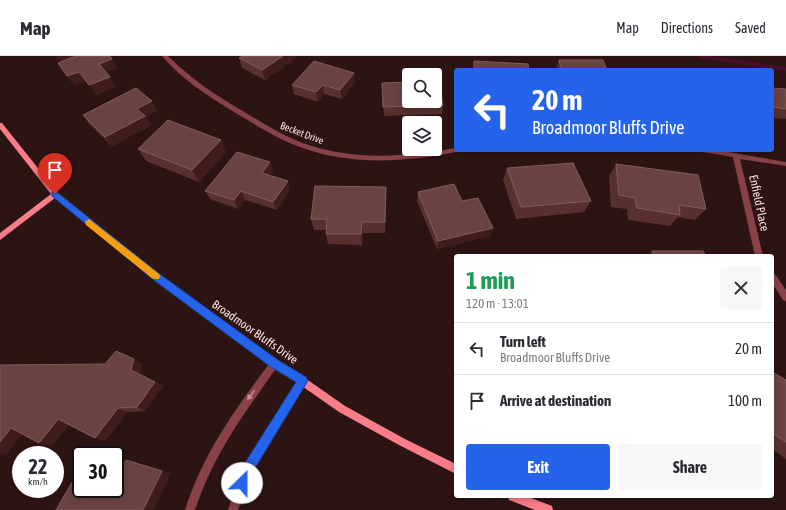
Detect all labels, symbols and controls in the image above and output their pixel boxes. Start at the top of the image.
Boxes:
text: Map [20,17,51,39]
text: Map [616,20,639,36]
text: Directions [661,20,713,36]
text: Saved [735,20,766,36]
map controls [402,68,442,156]
button: search [402,68,442,108]
icon: left [466,84,518,136]
text: 20 m [532,84,582,116]
button: layers [402,116,442,156]
text: Broadmoor Bluffs Drive [532,117,684,138]
street label: Becket Drive [279,120,326,146]
pin [38,153,72,194]
icon: arrive [44,159,66,181]
street label: Enfield Place [746,173,772,233]
text: 1 min [466,267,515,294]
button: close [720,267,762,309]
text: 120 m · 13:01 [466,296,529,311]
street label: Broadmoor Bluffs Drive [209,297,301,367]
text: Turn left [500,333,546,350]
icon: left [466,338,488,360]
text: 20 m [735,340,762,357]
text: Broadmoor Bluffs Drive [500,350,610,365]
one-way arrow [247,390,255,401]
icon: arrive [466,390,488,412]
text: Arrive at destination [500,392,611,409]
text: 100 m [728,392,762,409]
button: Exit [466,444,610,490]
button: Share [618,444,762,490]
speed limit sign: 30 [72,446,124,498]
text: 22 [29,455,47,478]
position arrow [221,462,263,504]
text: km/h [28,476,48,487]

